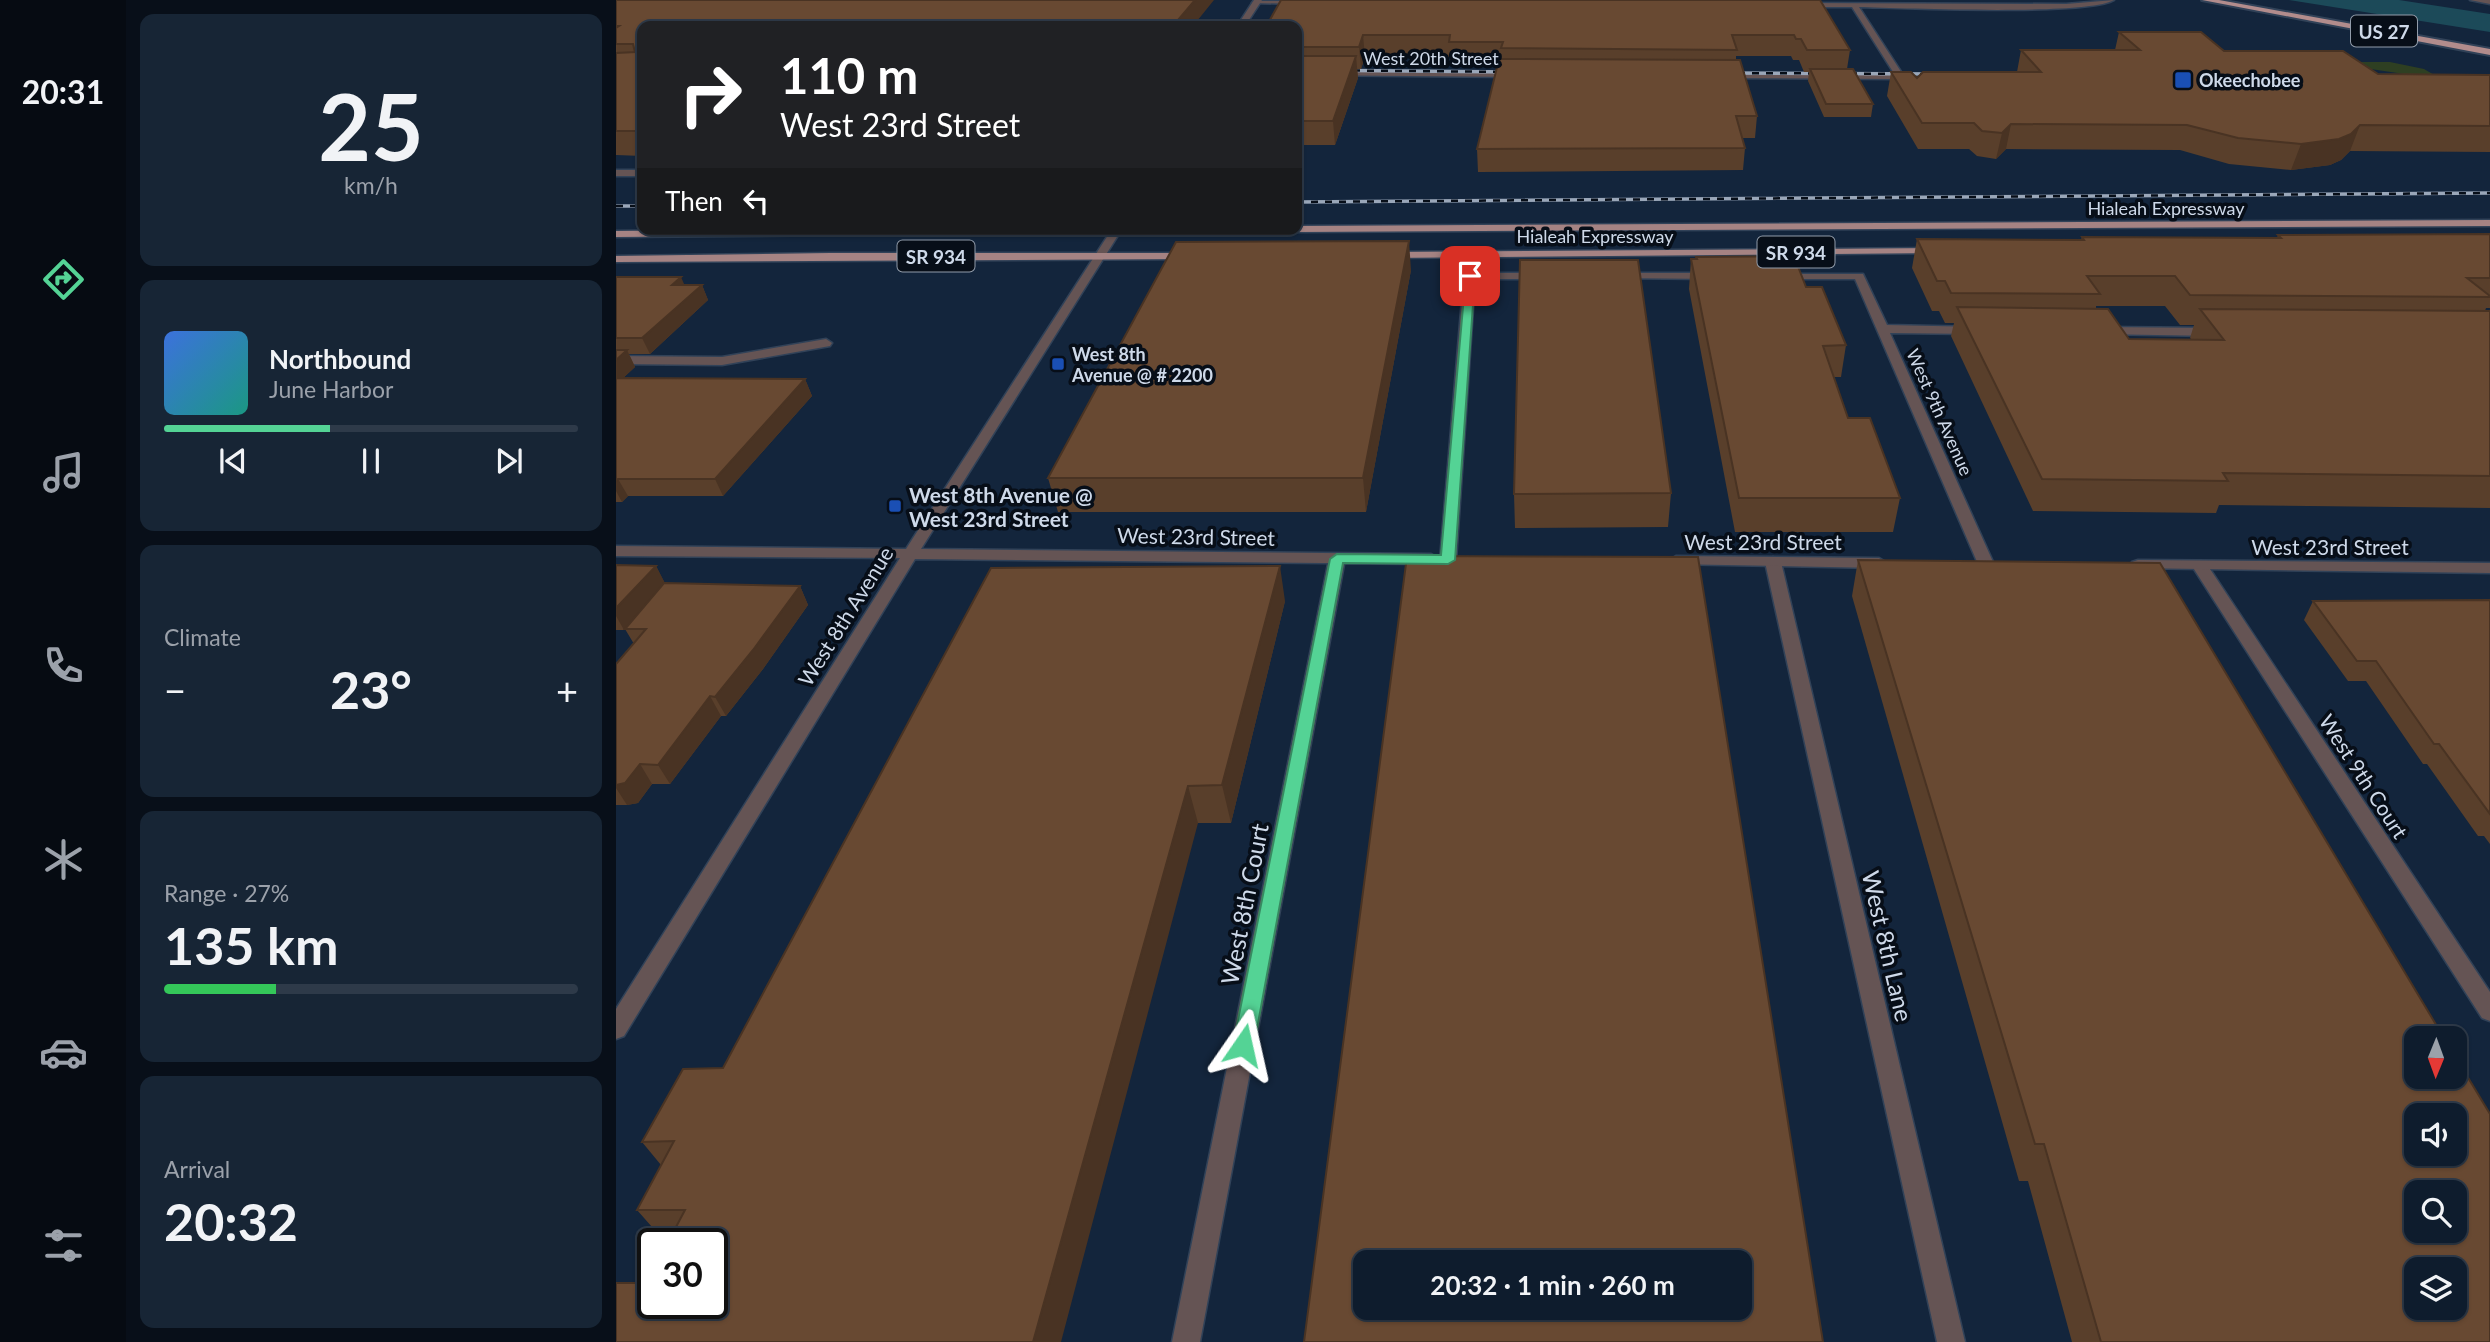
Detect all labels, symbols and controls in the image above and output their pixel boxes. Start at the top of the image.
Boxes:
road number: US 27 [2351,16,2417,46]
text: 110 m [780,46,918,104]
street label: West 20th Street [1363,47,1499,69]
icon: right [665,49,756,140]
place label: Okeechobee [2199,69,2301,91]
marker: Okeechobee [2173,70,2193,90]
text: 25 [318,71,424,180]
text: 20:31 [22,72,104,111]
text: West 23rd Street [780,105,1020,144]
text: km/h [344,171,398,199]
icon: left [737,182,775,220]
text: Then [665,185,723,217]
street label: Hialeah Expressway [2088,197,2245,219]
street label: Hialeah Expressway [1517,225,1674,247]
road number: SR 934 [1758,236,1834,268]
road number: SR 934 [898,240,974,272]
pin [1440,246,1500,306]
icon: directions [39,255,88,304]
icon: arrive [1451,257,1489,295]
text: Northbound [269,343,411,375]
place label: West 8th Avenue @ # 2200 [1071,343,1213,386]
street label: West 9th Avenue [1902,345,1978,479]
marker: West 8th Avenue @ # 2200 [1050,356,1066,372]
text: June Harbor [269,375,393,403]
icon: previous [214,442,252,480]
icon: pause [352,442,390,480]
icon: next [490,442,528,480]
icon: music [39,448,88,497]
place label: West 8th Avenue @ West 23rd Street [909,482,1093,531]
marker: West 8th Avenue @ West 23rd Street [887,498,903,514]
street label: West 23rd Street [1117,522,1276,550]
street label: West 23rd Street [1684,529,1842,554]
street label: West 23rd Street [2251,534,2409,559]
street label: West 8th Avenue [792,542,898,690]
text: Climate [164,623,241,651]
icon: phone [39,641,88,690]
text: 23° [330,658,412,720]
text: − [164,667,186,713]
text: + [556,667,578,713]
street label: West 9th Court [2315,709,2414,843]
street label: West 8th Court [1214,821,1274,987]
icon: climate [39,835,88,884]
street label: West 8th Lane [1857,868,1919,1024]
text: Range · 27% [164,879,289,907]
text: 135 km [164,914,338,976]
position arrow [1206,1008,1280,1082]
north arrow [2404,1026,2468,1088]
map controls [2404,1026,2467,1320]
icon: car [39,1028,88,1077]
button: sound [2404,1103,2467,1166]
text: Arrival [164,1155,230,1183]
button: search [2404,1180,2467,1243]
text: 20:32 [164,1190,298,1252]
icon: filters [39,1221,88,1270]
speed limit sign: 30 [637,1228,728,1319]
button: layers [2404,1257,2467,1320]
text: 20:32 · 1 min · 260 m [1430,1269,1675,1301]

